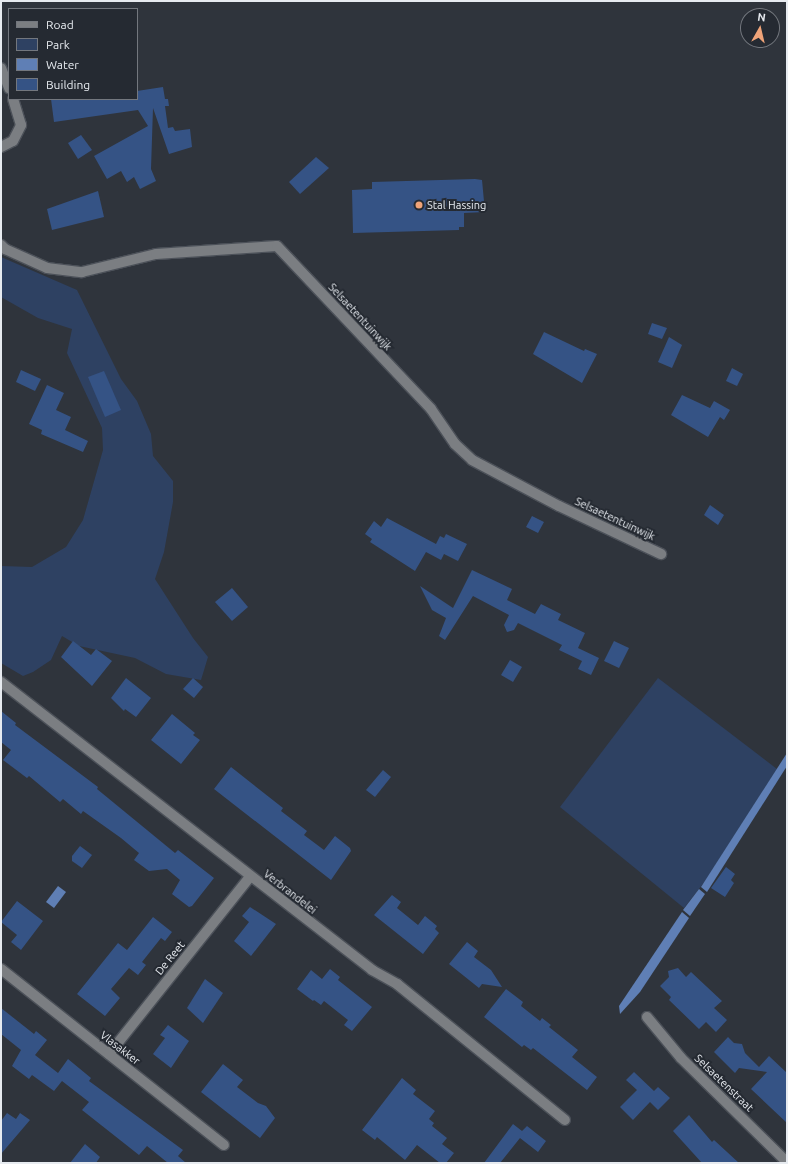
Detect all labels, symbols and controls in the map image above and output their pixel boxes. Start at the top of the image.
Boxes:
legend [8,8,138,100]
north arrow [740,8,780,48]
text: N [757,11,766,24]
text: Road [46,18,74,31]
text: Park [46,38,70,51]
text: Water [46,58,79,71]
text: Building [46,78,90,91]
place label: Stal Hassing [427,198,486,212]
marker: Stal Hassing [414,200,424,210]
street label: Selsaetentuinwijk [326,281,394,353]
street label: Selsaetentuinwijk [573,495,657,543]
street label: Verbrandelei [261,867,319,917]
street label: De Reet [152,938,188,978]
street label: Vlasakker [97,1028,143,1068]
street label: Selsaetenstraat [692,1052,756,1114]

